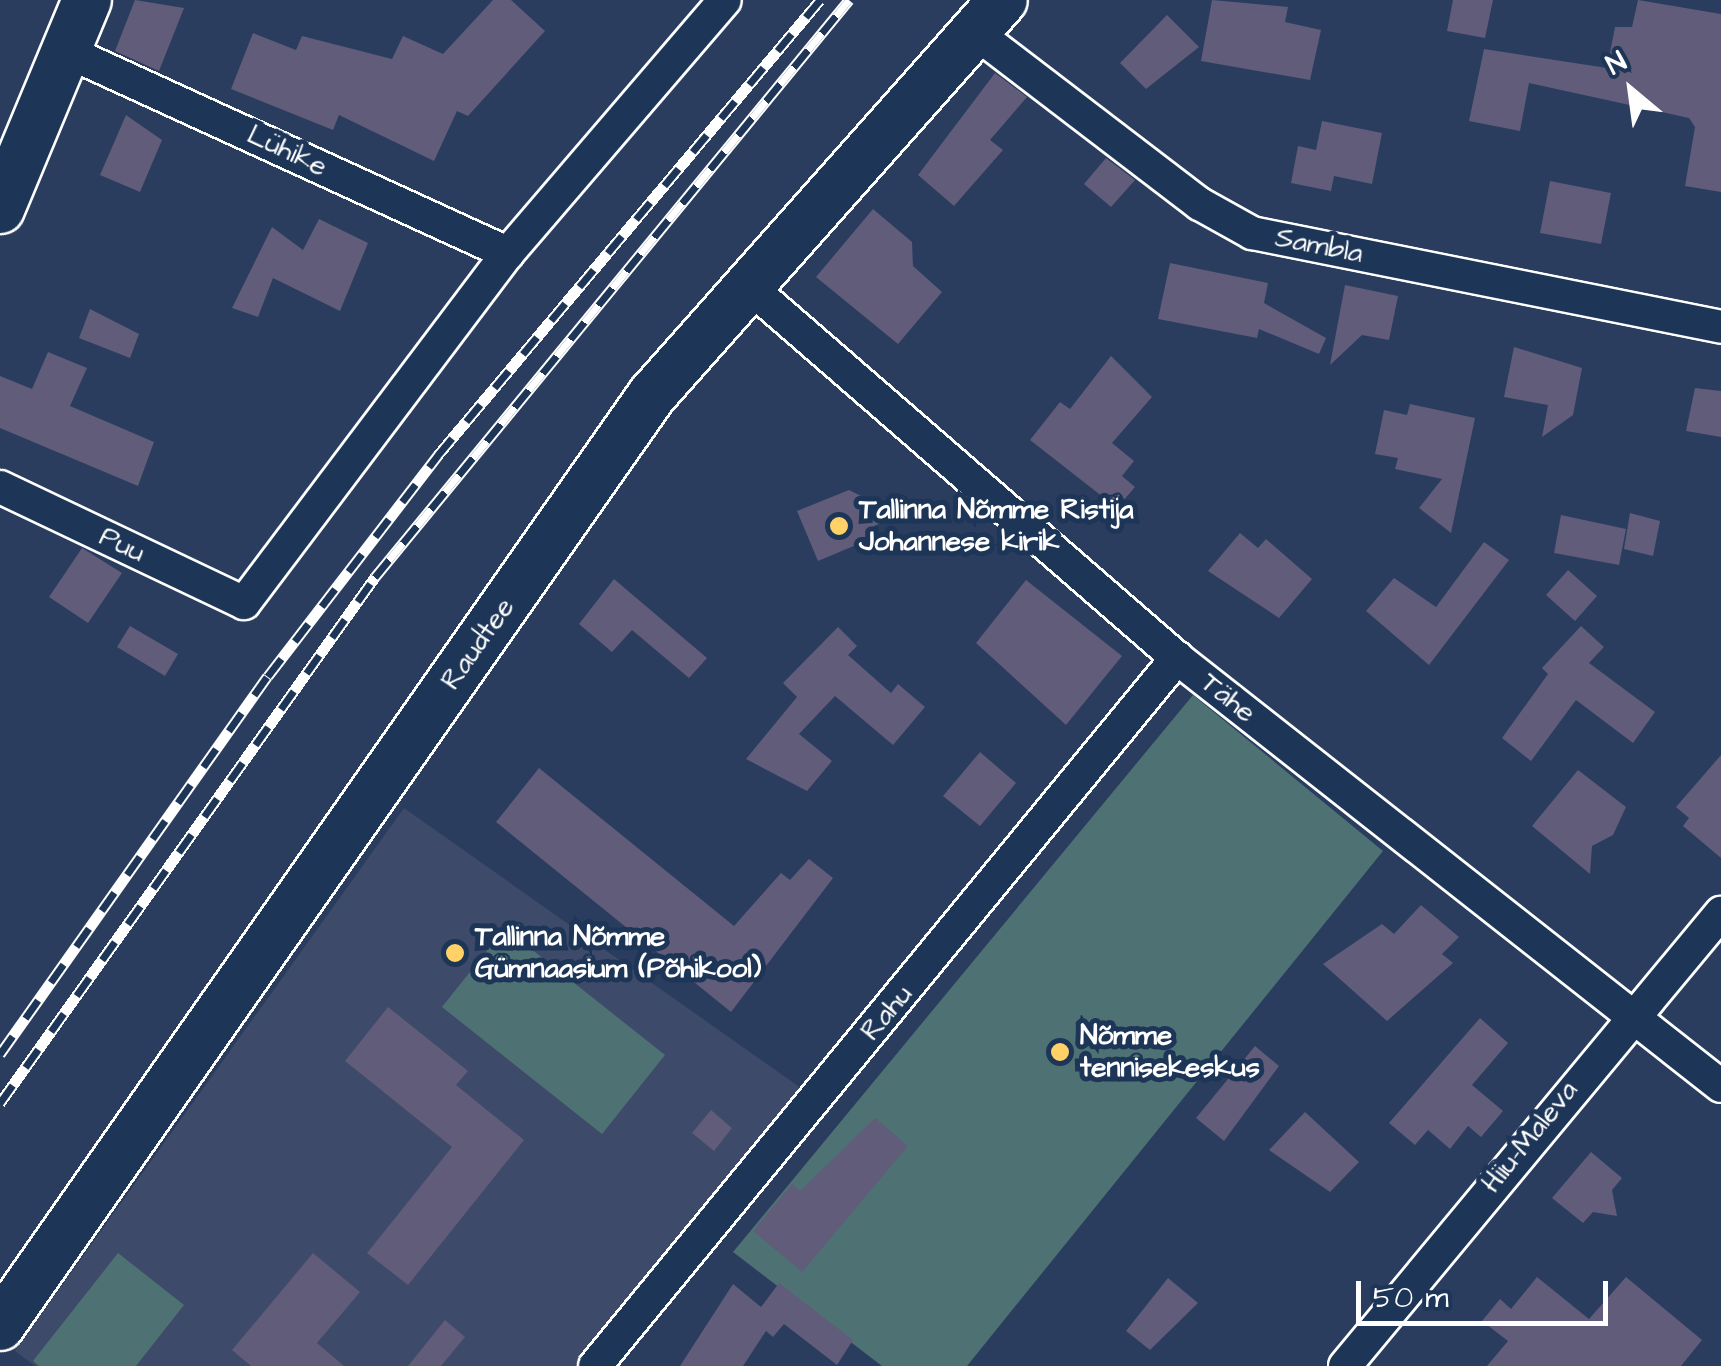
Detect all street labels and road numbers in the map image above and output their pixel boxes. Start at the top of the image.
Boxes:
street label: Lühike [242,118,332,184]
street label: Sambla [1272,221,1366,271]
street label: Puu [94,520,150,570]
street label: Raudtee [434,592,522,696]
street label: Tähe [1194,666,1262,730]
street label: Rahu [854,978,920,1048]
street label: Hiiu-Maleva [1475,1074,1585,1200]

